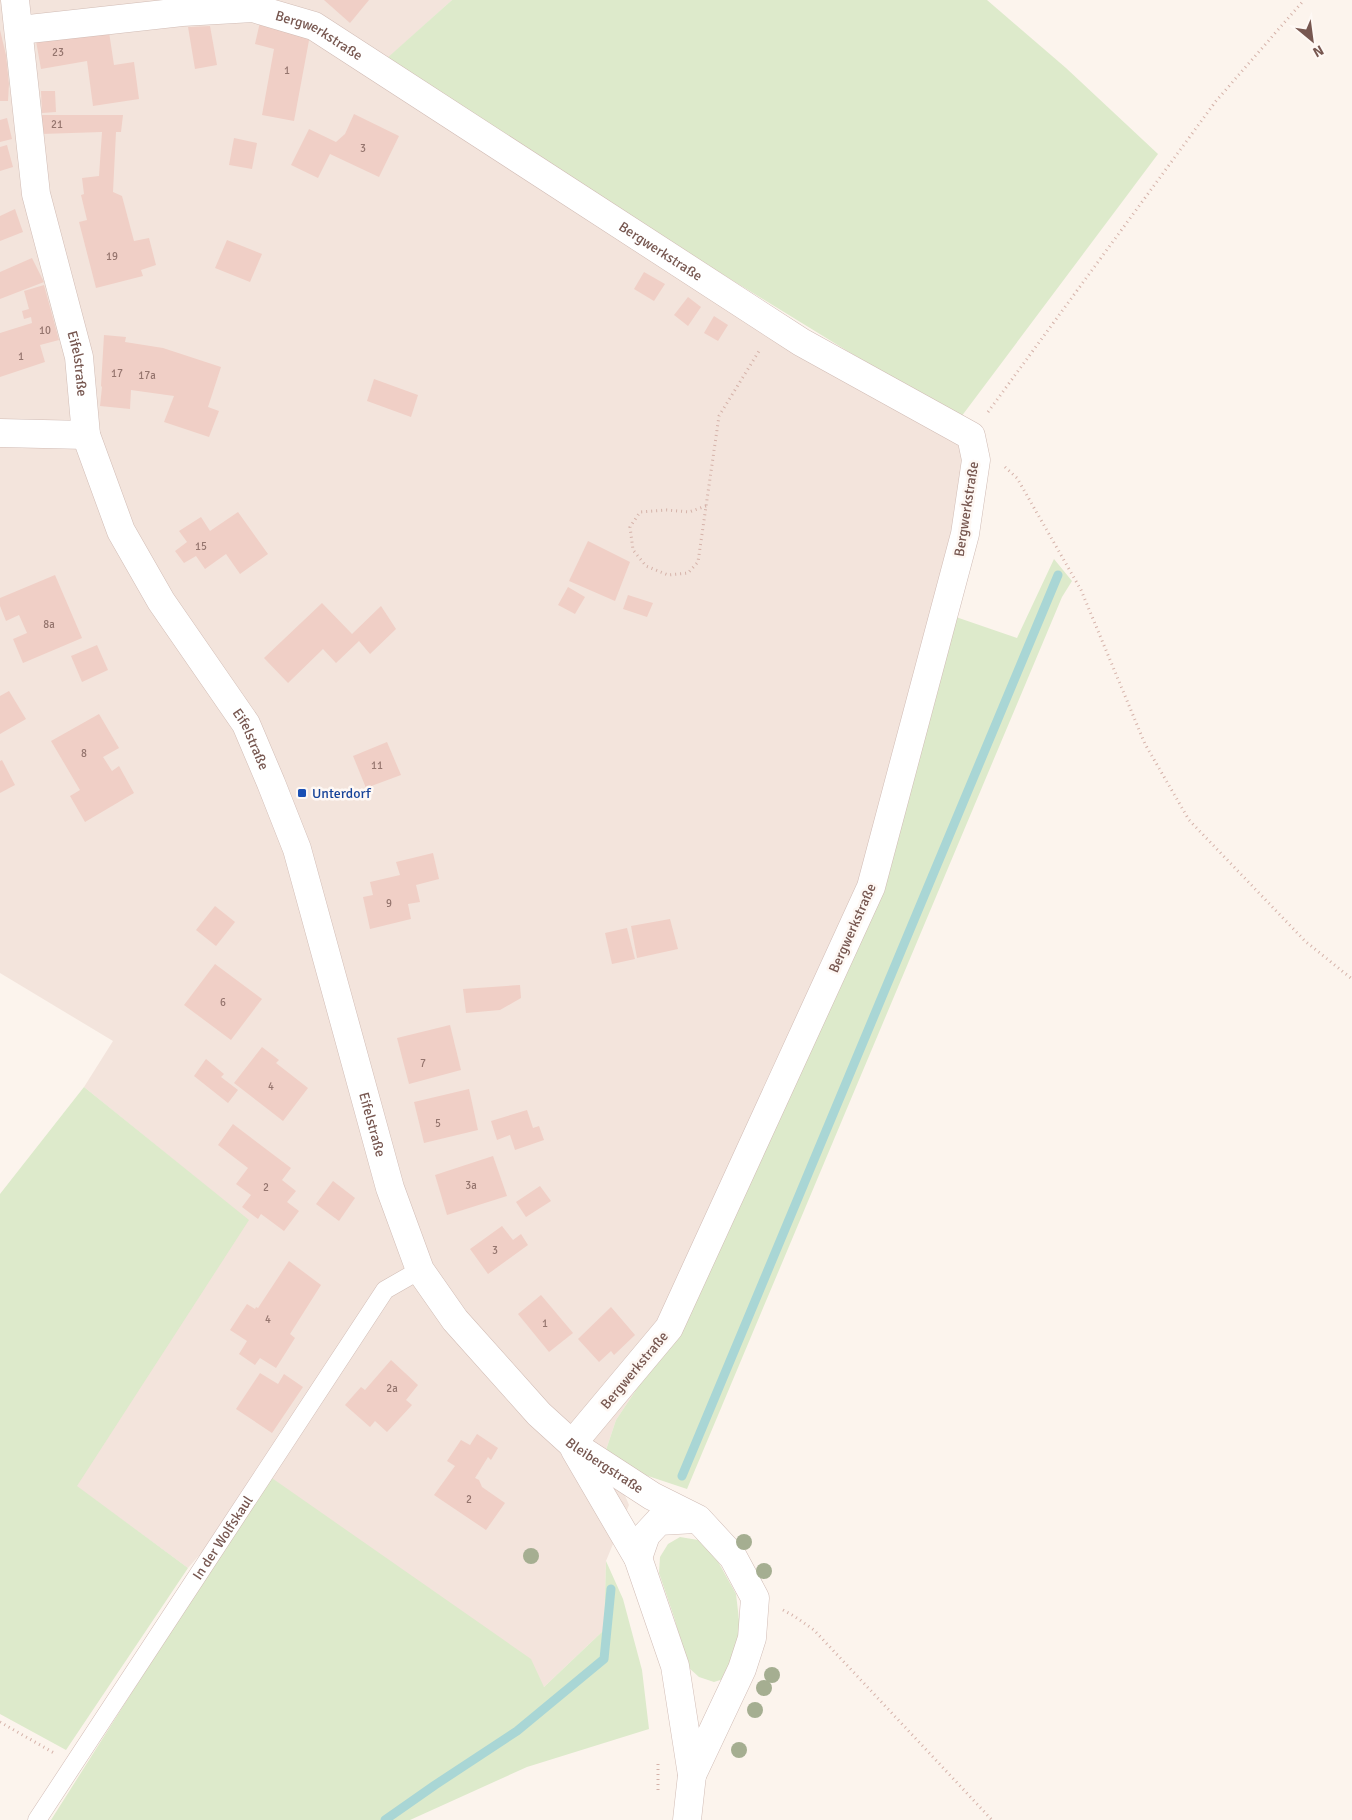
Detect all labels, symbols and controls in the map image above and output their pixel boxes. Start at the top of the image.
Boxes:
street label: Bergwerkstraße [273,7,366,64]
north arrow [1287,15,1337,65]
text: N [1310,41,1326,61]
house number: 23 [52,46,64,59]
house number: 1 [284,64,290,77]
house number: 21 [51,118,63,131]
house number: 3 [360,142,366,155]
street label: Bergwerkstraße [616,218,705,285]
house number: 19 [106,250,118,263]
house number: 10 [39,324,51,337]
street label: Eifelstraße [63,329,90,397]
house number: 1 [18,350,24,363]
house number: 17 [111,367,123,380]
house number: 17a [138,369,156,382]
street label: Bergwerkstraße [951,460,982,558]
house number: 15 [195,540,207,553]
house number: 8a [43,618,55,631]
street label: Eifelstraße [229,705,272,772]
house number: 8 [81,747,87,760]
house number: 11 [371,759,383,772]
place label: Unterdorf [312,785,372,802]
marker: Unterdorf [296,787,308,799]
street label: Bergwerkstraße [825,881,880,975]
house number: 9 [386,897,392,910]
house number: 6 [220,996,226,1009]
house number: 7 [420,1057,426,1070]
house number: 4 [268,1080,274,1093]
street label: Eifelstraße [355,1090,389,1159]
house number: 5 [435,1117,441,1130]
house number: 3a [465,1179,477,1192]
house number: 2 [263,1181,269,1194]
house number: 3 [492,1244,498,1257]
house number: 4 [265,1313,271,1326]
house number: 1 [542,1317,548,1330]
street label: Bergwerkstraße [597,1328,672,1413]
house number: 2a [386,1382,398,1395]
street label: Bleibergstraße [562,1434,647,1497]
street label: In der Wolfskaul [189,1493,257,1583]
house number: 2 [466,1493,472,1506]

